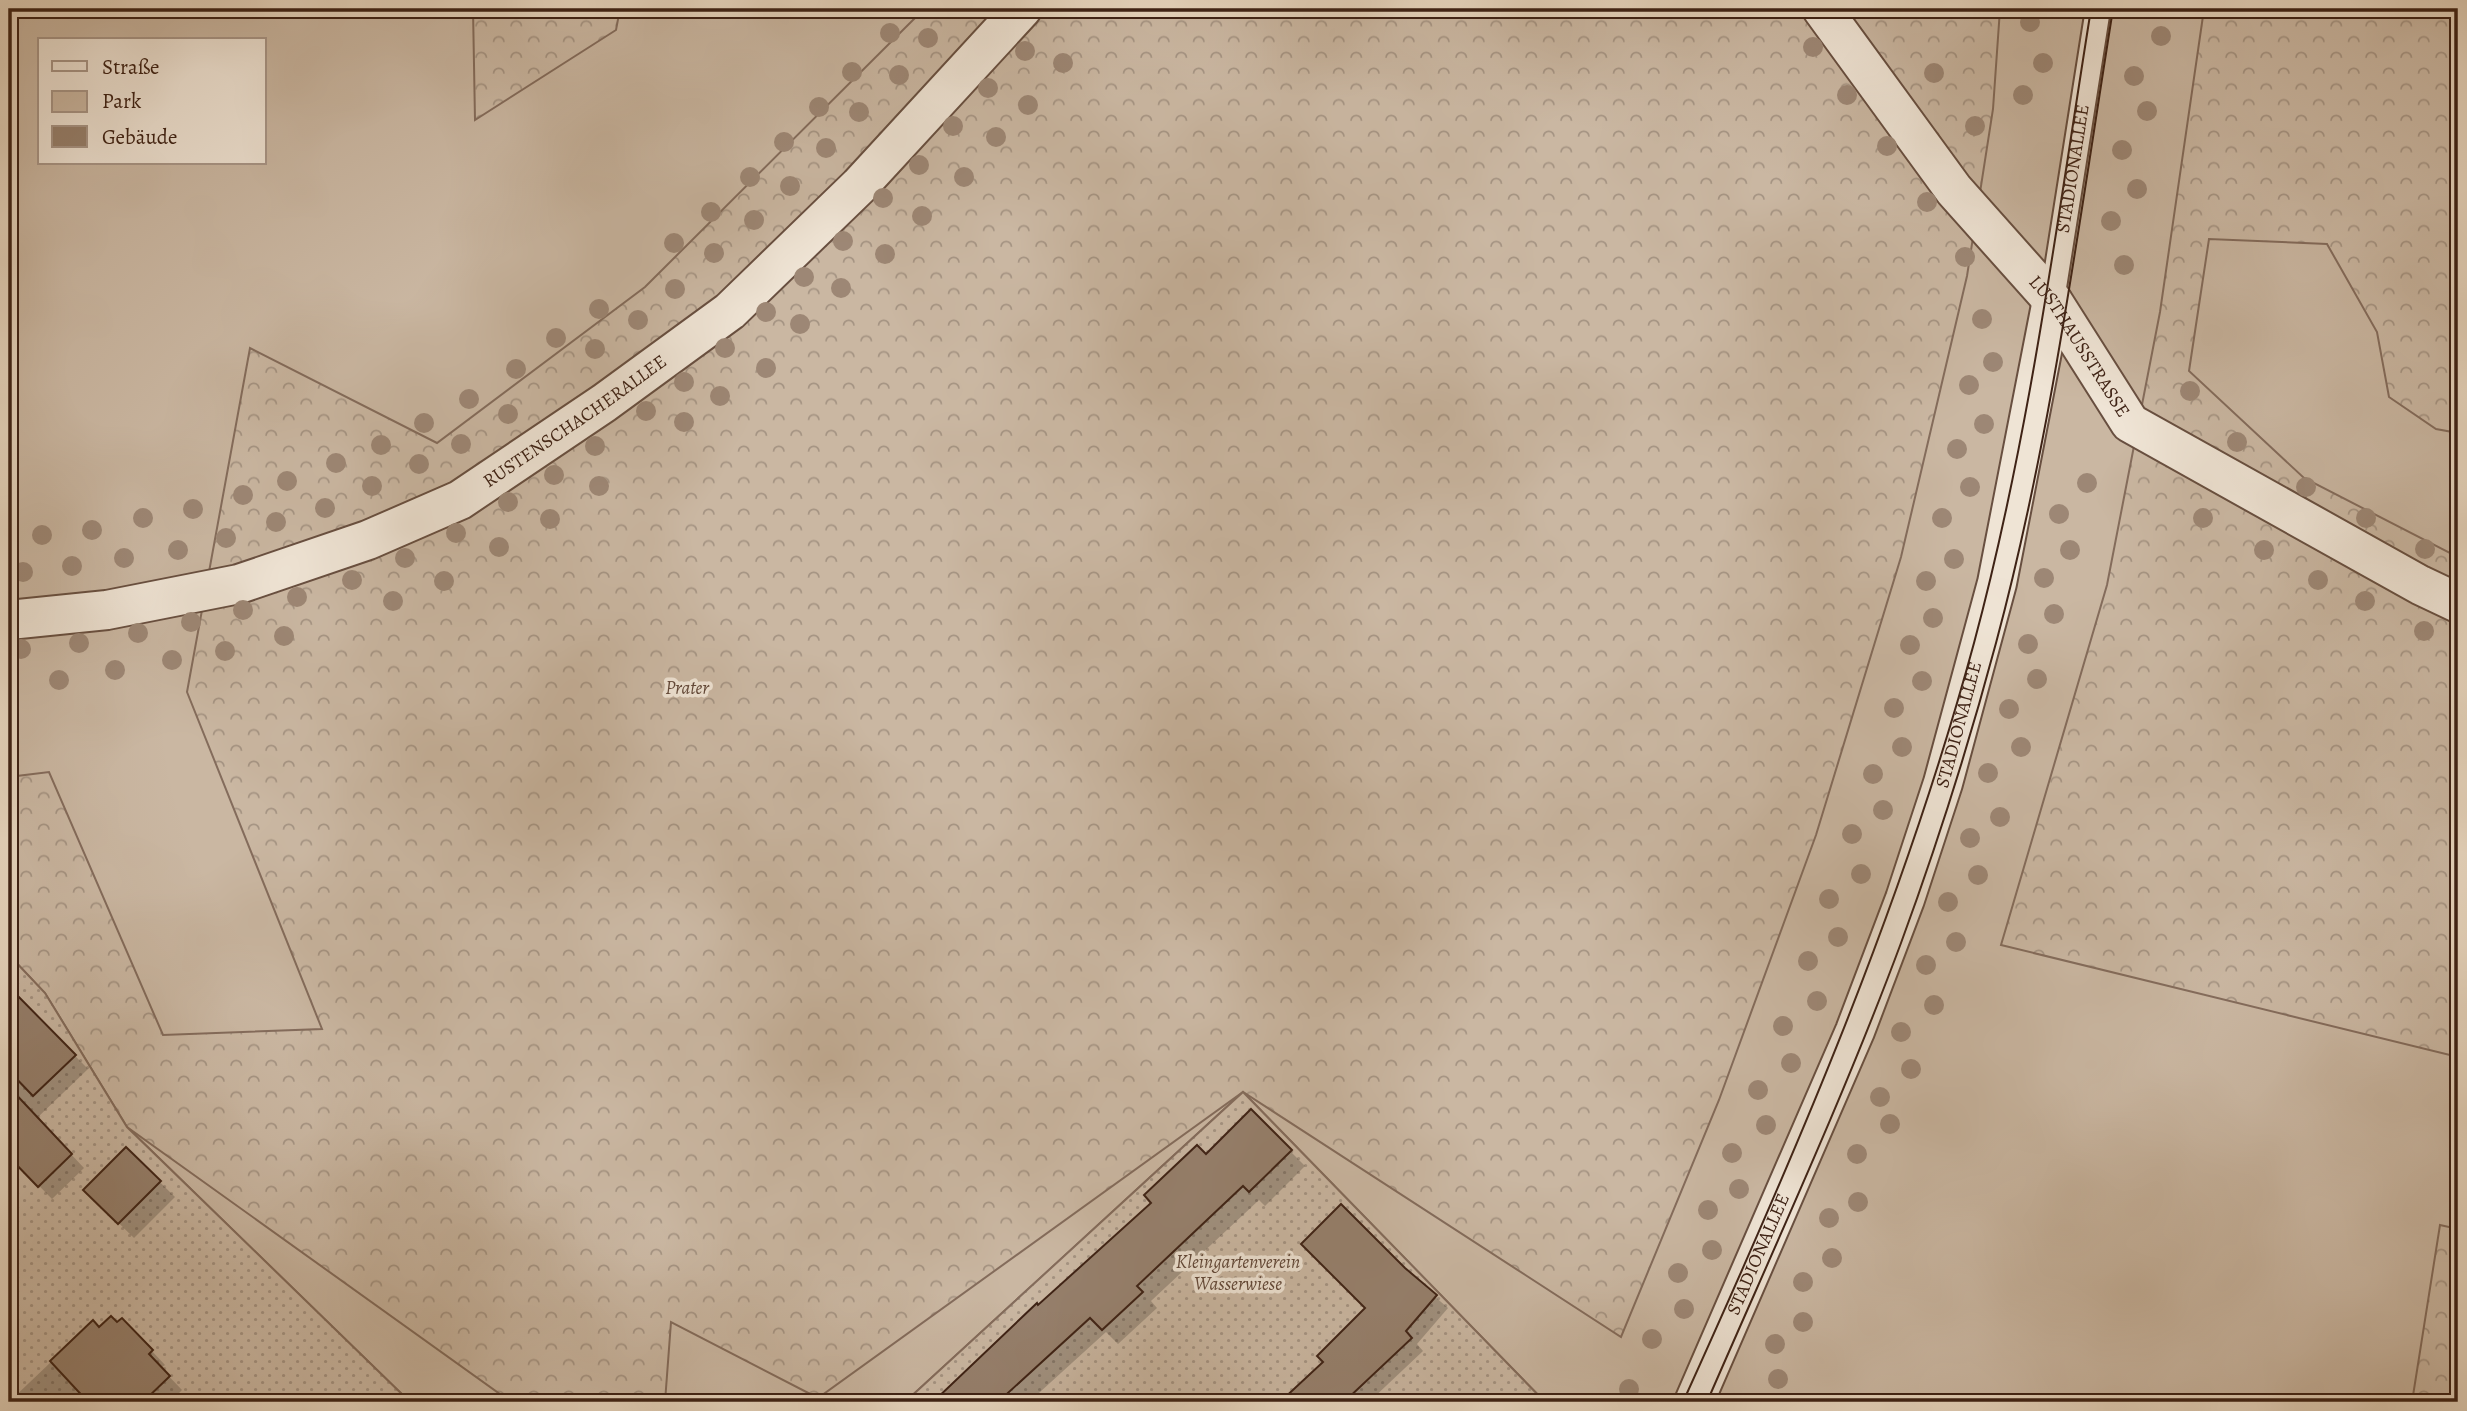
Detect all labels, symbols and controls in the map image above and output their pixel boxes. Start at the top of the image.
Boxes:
legend [38,38,266,164]
text: Straße [102,53,160,81]
text: Park [102,87,142,115]
street label: STADIONALLEE [2050,102,2096,235]
text: Gebäude [102,123,178,151]
street label: LUSTHAUSSTRASSE [2023,270,2136,422]
street label: RUSTENSCHACHERALLEE [478,349,672,494]
street label: STADIONALLEE [1929,659,1988,791]
park label: Prater [665,675,710,701]
street label: STADIONALLEE [1720,1189,1796,1319]
park label: Kleingartenverein Wasserwiese [1176,1249,1300,1297]

